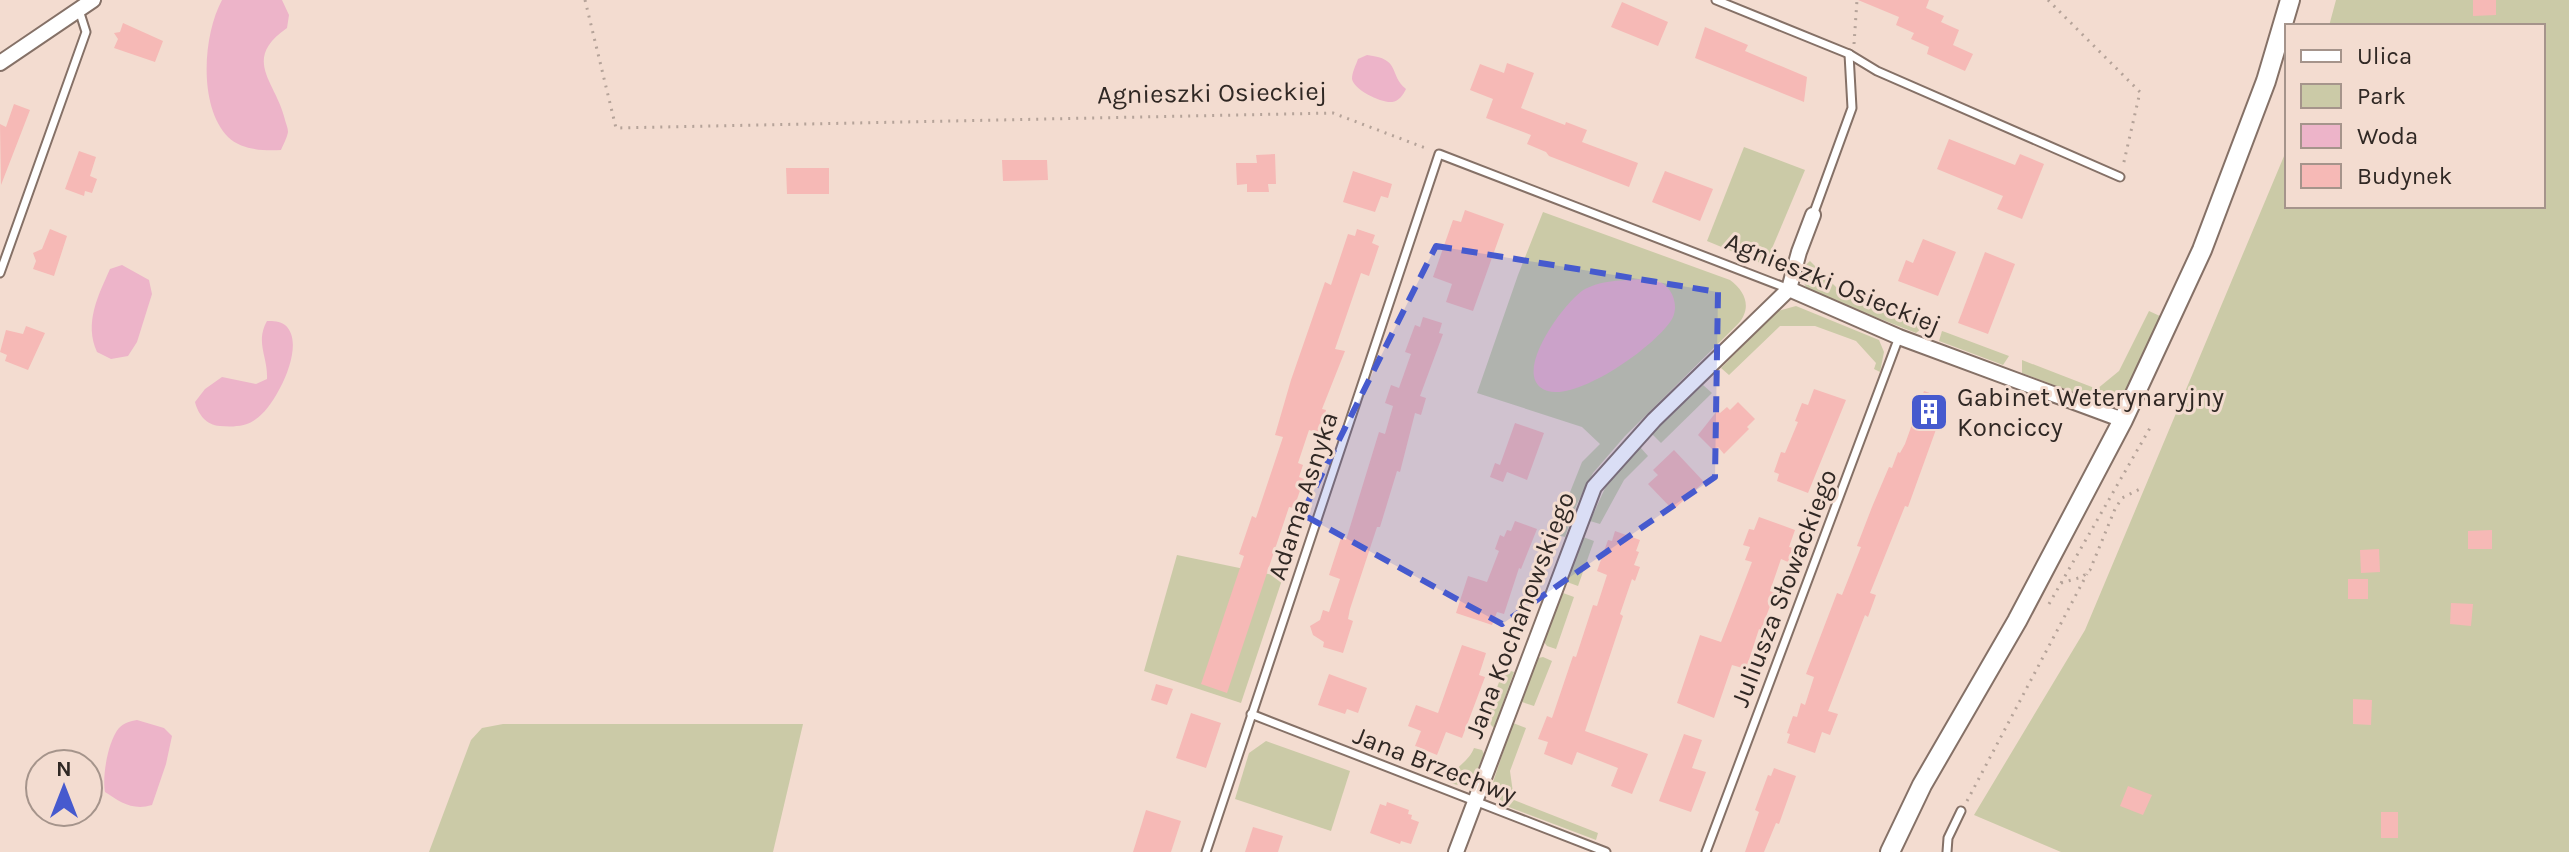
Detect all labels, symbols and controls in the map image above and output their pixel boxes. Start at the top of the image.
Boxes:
legend [2285,24,2545,208]
text: Ulica [2357,42,2412,70]
street label: Agnieszki Osieckiej [1097,75,1327,111]
text: Park [2357,82,2406,110]
text: Woda [2357,122,2418,150]
text: Budynek [2357,162,2452,190]
street label: Agnieszki Osieckiej [1721,226,1945,340]
place label: Gabinet Weterynaryjny Konciccy [1957,382,2224,443]
building icon: Gabinet Weterynaryjny Konciccy [1908,391,1950,433]
street label: Adama Asnyka [1261,408,1345,584]
street label: Juliusza Słowackiego [1724,465,1844,711]
street label: Jana Kochanowskiego [1459,487,1581,743]
street label: Jana Brzechwy [1349,720,1521,810]
north arrow [24,748,104,828]
text: N [56,756,72,782]

